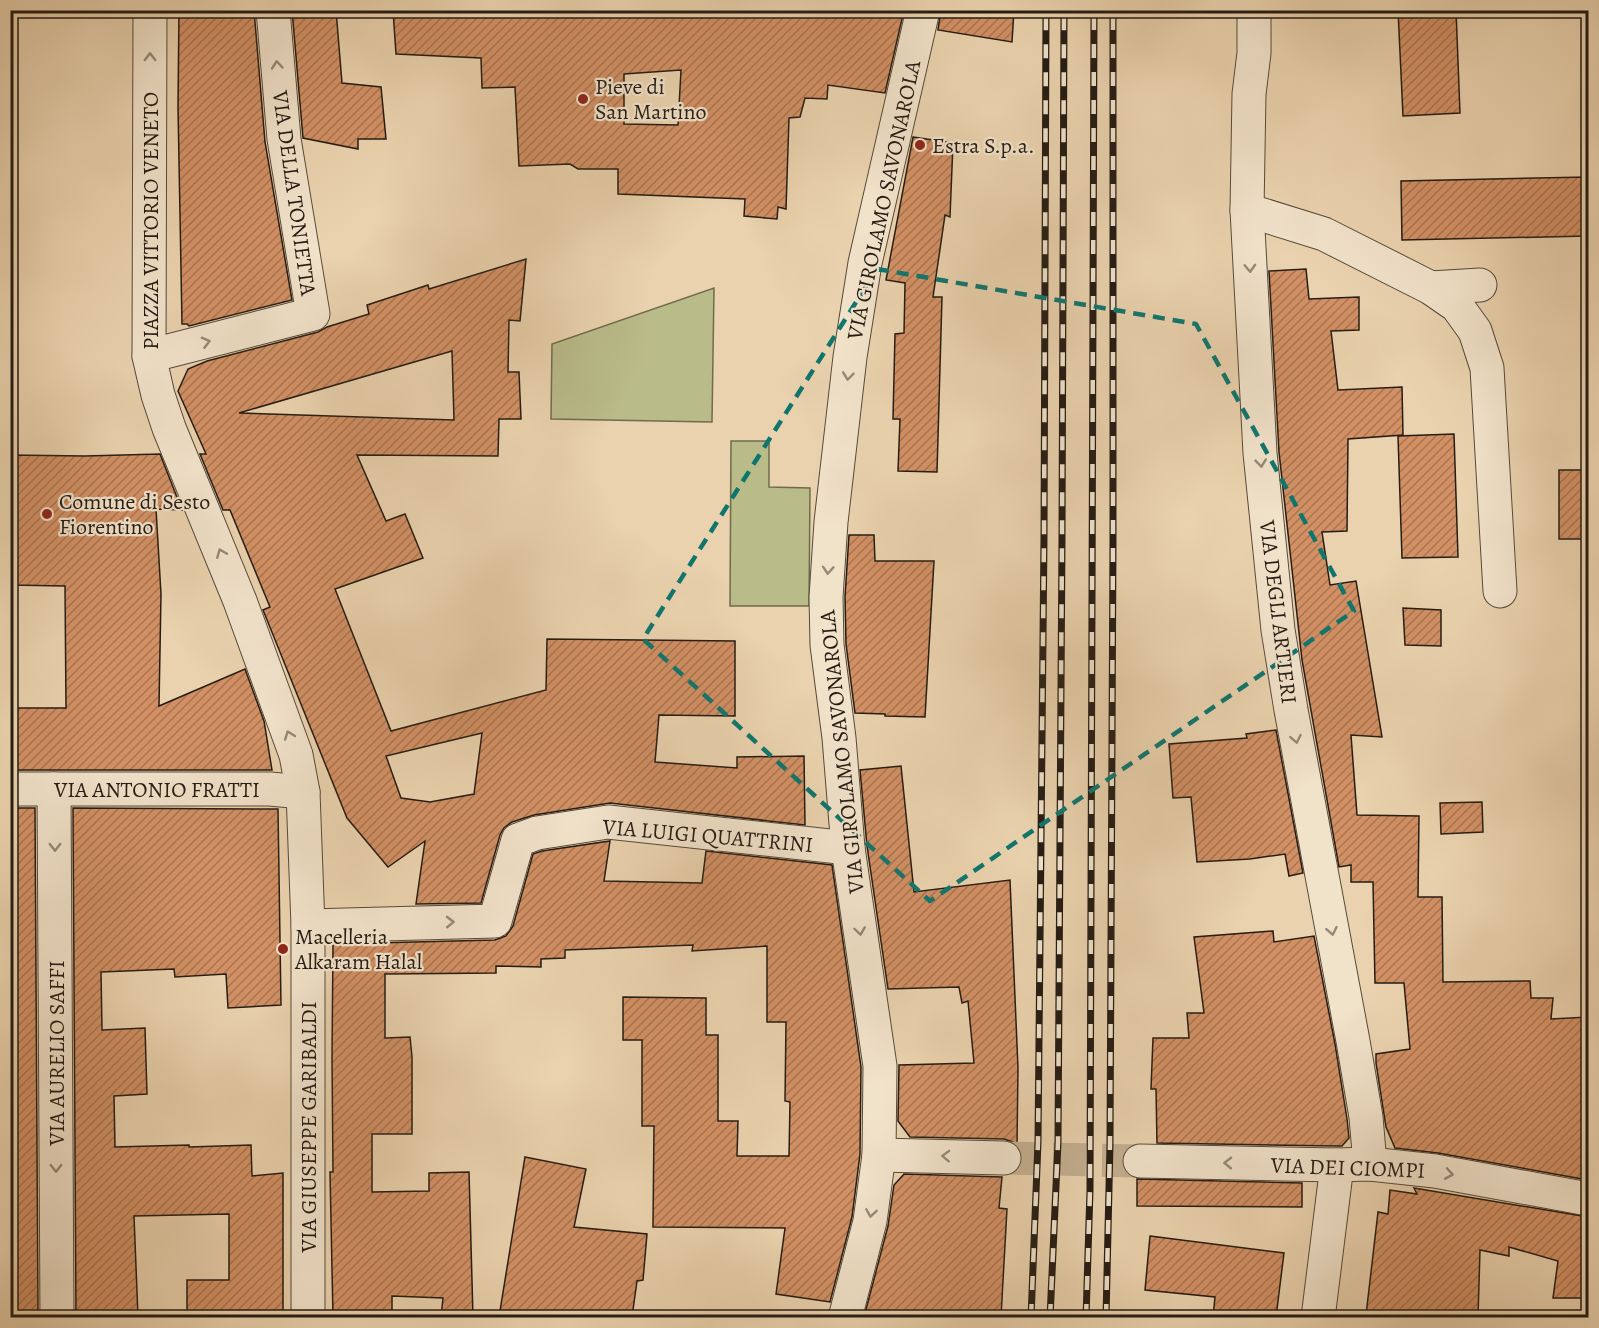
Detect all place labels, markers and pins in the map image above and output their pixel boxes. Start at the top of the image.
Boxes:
place label: Pieve di San Martino [595,72,706,127]
marker: Pieve di San Martino [576,92,590,106]
place label: Estra S.p.a. [932,131,1035,161]
marker: Estra S.p.a. [913,138,927,152]
place label: Comune di Sesto Fiorentino [59,487,210,542]
marker: Comune di Sesto Fiorentino [40,507,54,521]
place label: Macelleria Alkaram Halal [294,922,422,977]
marker: Macelleria Alkaram Halal [276,942,290,956]

